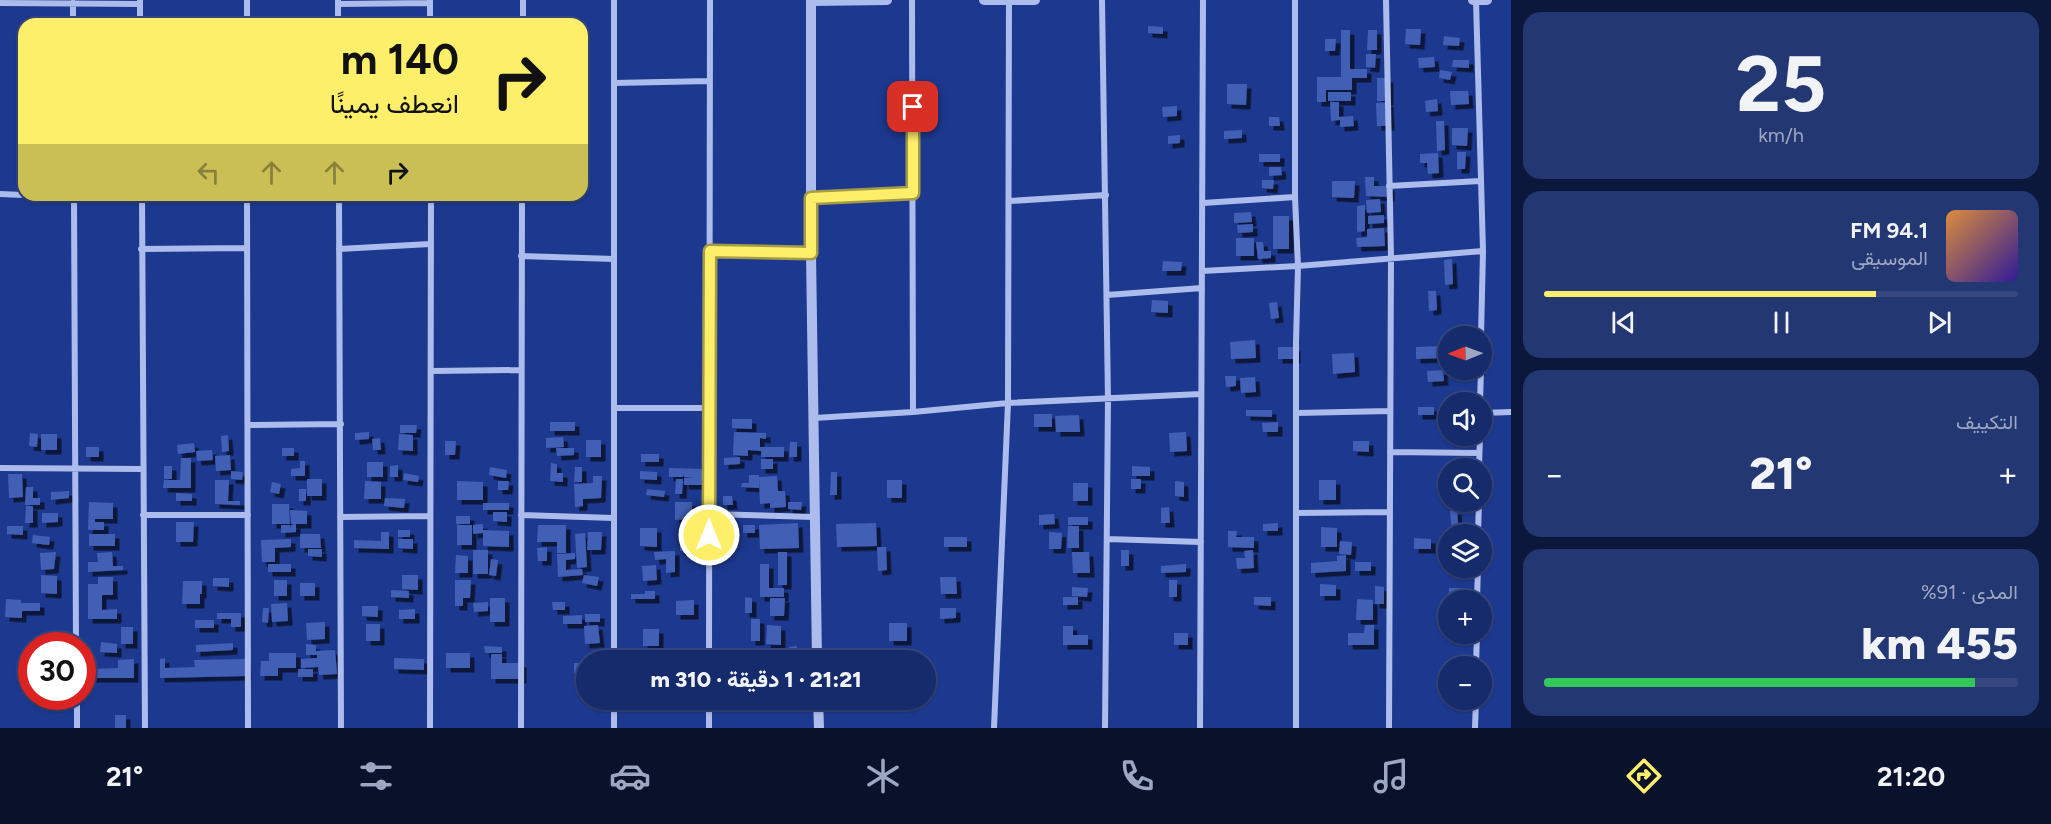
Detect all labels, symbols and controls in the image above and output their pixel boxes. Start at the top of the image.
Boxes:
text: 140 m [341,34,459,85]
text: 25 [1736,37,1826,131]
icon: right [480,42,558,120]
pin [887,81,938,132]
text: انعطف يمينًا [330,87,459,120]
icon: arrive [896,90,929,123]
text: km/h [1758,123,1804,147]
icon: left [192,156,225,189]
icon: ahead [255,156,288,189]
icon: ahead [318,156,351,189]
icon: right [381,156,414,189]
text: 94.1 FM [1850,217,1928,244]
text: الموسيقى [1851,246,1928,270]
icon: previous [1607,306,1640,339]
icon: pause [1765,306,1798,339]
icon: next [1923,306,1956,339]
north arrow [1438,326,1492,380]
map controls [1438,326,1492,710]
button: sound [1438,392,1492,446]
text: التكييف [1956,410,2018,434]
text: 21° [1750,446,1812,500]
text: − [1544,455,1565,494]
text: + [1997,455,2018,494]
button: search [1438,458,1492,512]
position arrow [677,503,741,567]
button: layers [1438,524,1492,578]
text: المدى · 91% [1921,580,2018,604]
button: + [1438,590,1492,644]
text: 455 km [1861,616,2018,670]
speed limit sign: 30 [18,632,96,710]
button: − [1438,656,1492,710]
text: 21:21 · 1 دقيقة · 310 m [650,666,862,693]
icon: filters [355,755,397,797]
icon: car [609,755,651,797]
icon: climate [862,755,904,797]
icon: phone [1116,755,1158,797]
icon: music [1370,755,1412,797]
icon: directions [1623,755,1665,797]
text: 21° [106,760,143,793]
text: 21:20 [1877,760,1945,793]

